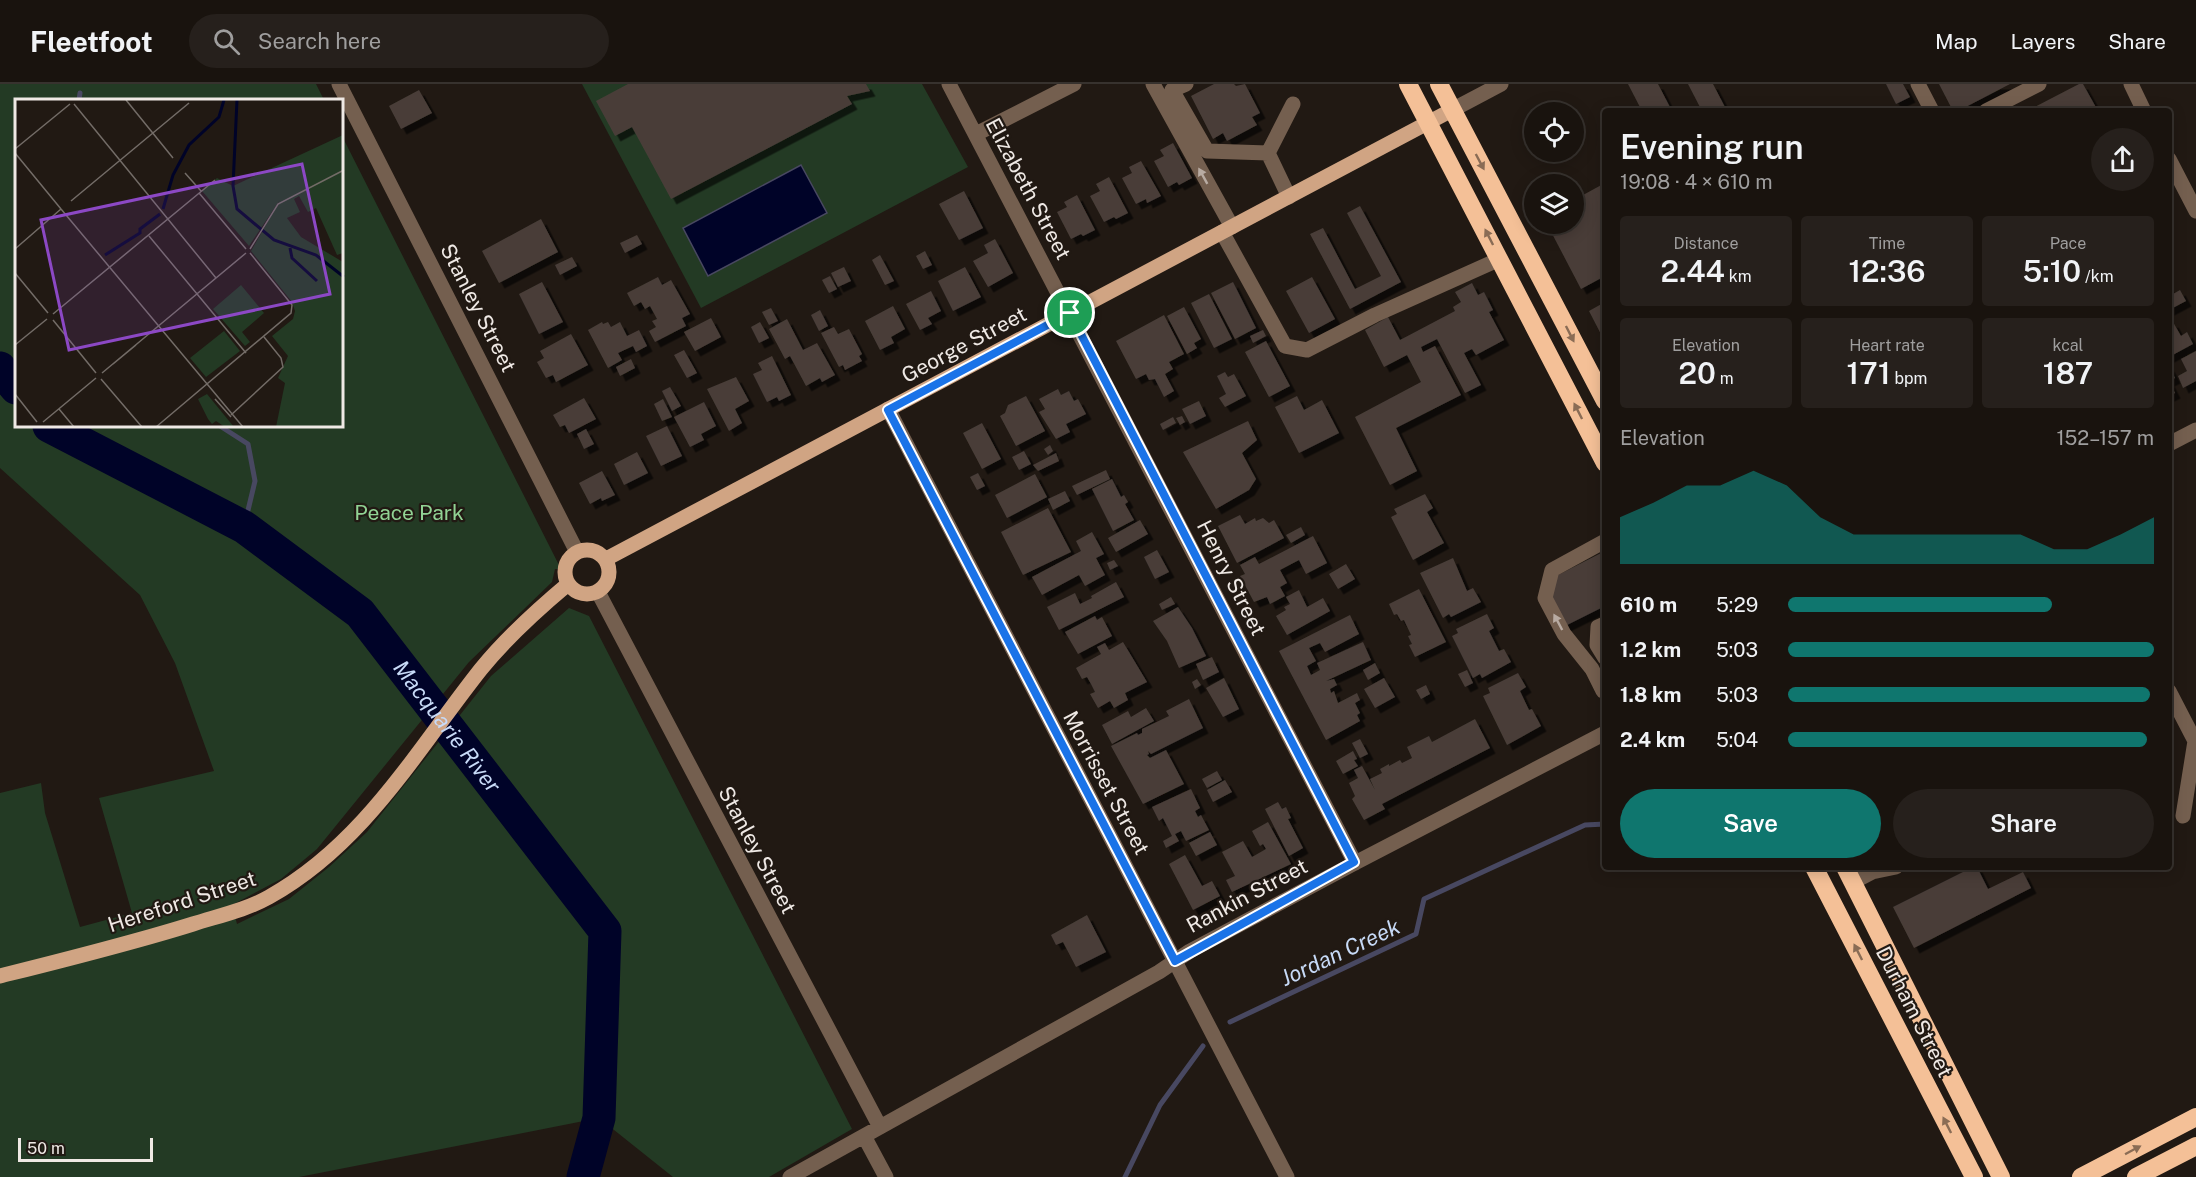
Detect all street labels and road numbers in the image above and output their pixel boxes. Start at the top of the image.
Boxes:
street label: Elizabeth Street [981,114,1076,264]
street label: Stanley Street [435,239,522,376]
street label: George Street [897,301,1031,388]
street label: Henry Street [1192,516,1271,640]
street label: Morrisset Street [1058,707,1155,859]
street label: Stanley Street [713,782,802,918]
street label: Rankin Street [1182,853,1312,938]
street label: Hereford Street [105,866,259,937]
street label: Durham Street [1871,942,1958,1081]

